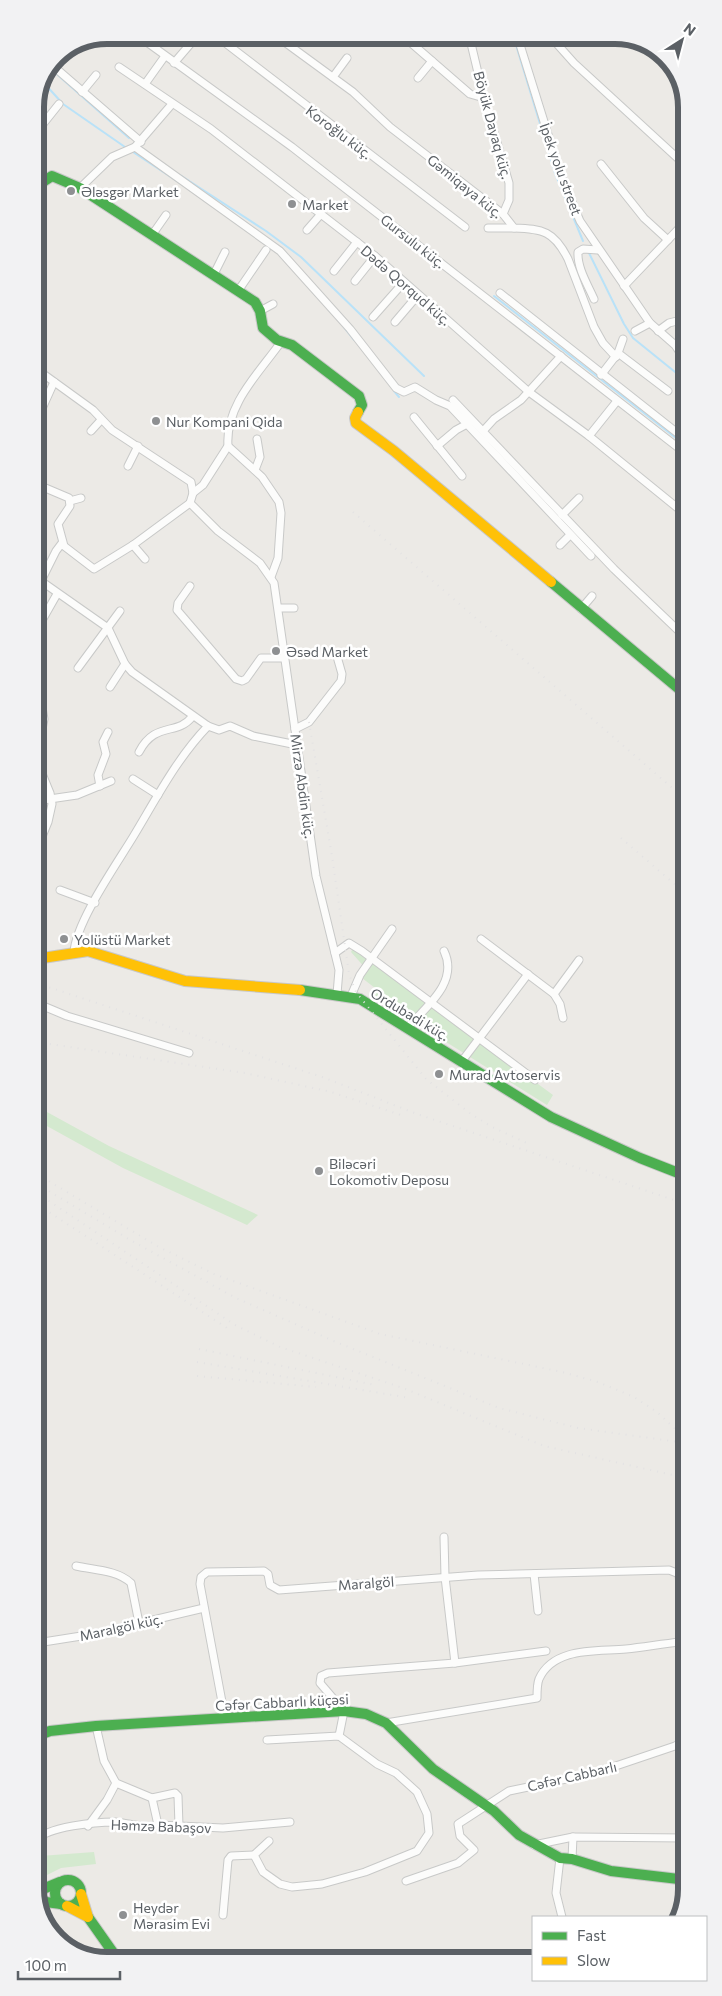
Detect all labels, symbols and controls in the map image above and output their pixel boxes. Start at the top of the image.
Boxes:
north arrow [657,15,707,65]
text: N [681,19,699,39]
street label: Böyük Dayaq küç. [470,69,516,181]
street label: Koroğlu küç. [303,102,375,162]
street label: İpek yolu street [536,120,586,218]
street label: Gəmiqaya küç. [424,151,506,221]
place label: Ələsgər Market [81,183,179,200]
marker: Ələsgər Market [65,185,77,197]
place label: Market [302,196,349,213]
marker: Market [286,198,298,210]
street label: Gursulu küç. [377,211,449,271]
street label: Dədə Qorqud küç. [358,241,454,329]
place label: Nur Kompani Qida [166,413,282,430]
marker: Nur Kompani Qida [150,415,162,427]
place label: Əsəd Market [286,643,368,660]
marker: Əsəd Market [270,645,282,657]
street label: Mirzə Abdin küç. [287,733,319,839]
place label: Yolüstü Market [74,931,171,948]
marker: Yolüstü Market [58,933,70,945]
street label: Ordubadi küç. [368,984,452,1044]
place label: Murad Avtoservis [449,1066,560,1083]
marker: Murad Avtoservis [433,1068,445,1080]
place label: Biləcəri Lokomotiv Deposu [329,1155,449,1188]
marker: Biləcəri Lokomotiv Deposu [313,1165,325,1177]
street label: Maralgöl [337,1573,395,1593]
street label: Maralgöl küç. [78,1610,164,1644]
street label: Cəfər Cabbarlı küçəsi [215,1690,349,1714]
street label: Cəfər Cabbarlı [526,1757,618,1795]
street label: Həmzə Babaşov [110,1816,212,1836]
place label: Heydər Mərasim Evi [133,1899,210,1932]
marker: Heydər Mərasim Evi [117,1909,129,1921]
legend [532,1916,707,1981]
text: Fast [577,1926,606,1944]
scale bar [18,1948,120,1980]
text: Slow [577,1951,610,1969]
text: 100 m [25,1956,67,1974]

